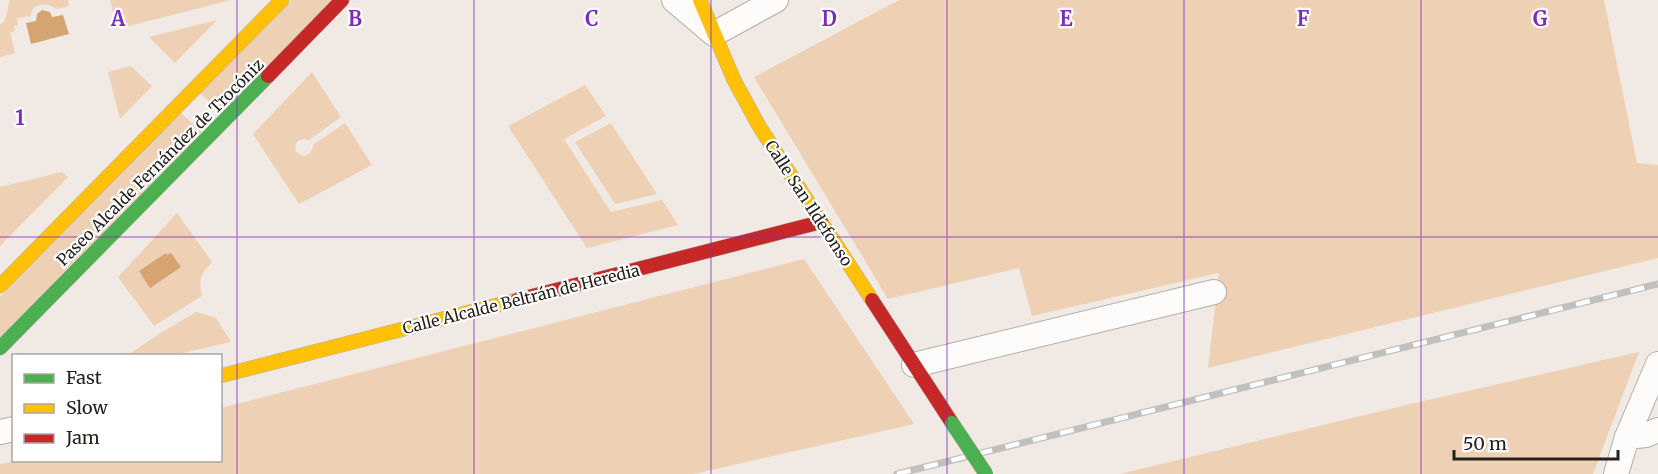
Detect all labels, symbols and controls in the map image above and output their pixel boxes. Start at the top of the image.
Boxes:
text: A [110,6,126,31]
text: B [348,6,362,31]
text: C [585,6,599,31]
text: D [821,6,837,31]
text: E [1059,6,1073,31]
text: F [1297,6,1310,31]
text: G [1533,6,1548,31]
street label: Paseo Alcalde Fernández de Trocóniz [52,54,268,270]
text: 1 [15,105,25,130]
street label: Calle San Ildefonso [761,136,857,270]
street label: Calle Alcalde Beltrán de Heredia [400,260,642,338]
legend [12,354,222,462]
text: Fast [66,366,102,389]
text: Slow [66,396,109,419]
scale bar [1454,423,1618,461]
text: Jam [65,426,100,449]
text: 50 m [1463,432,1507,455]

